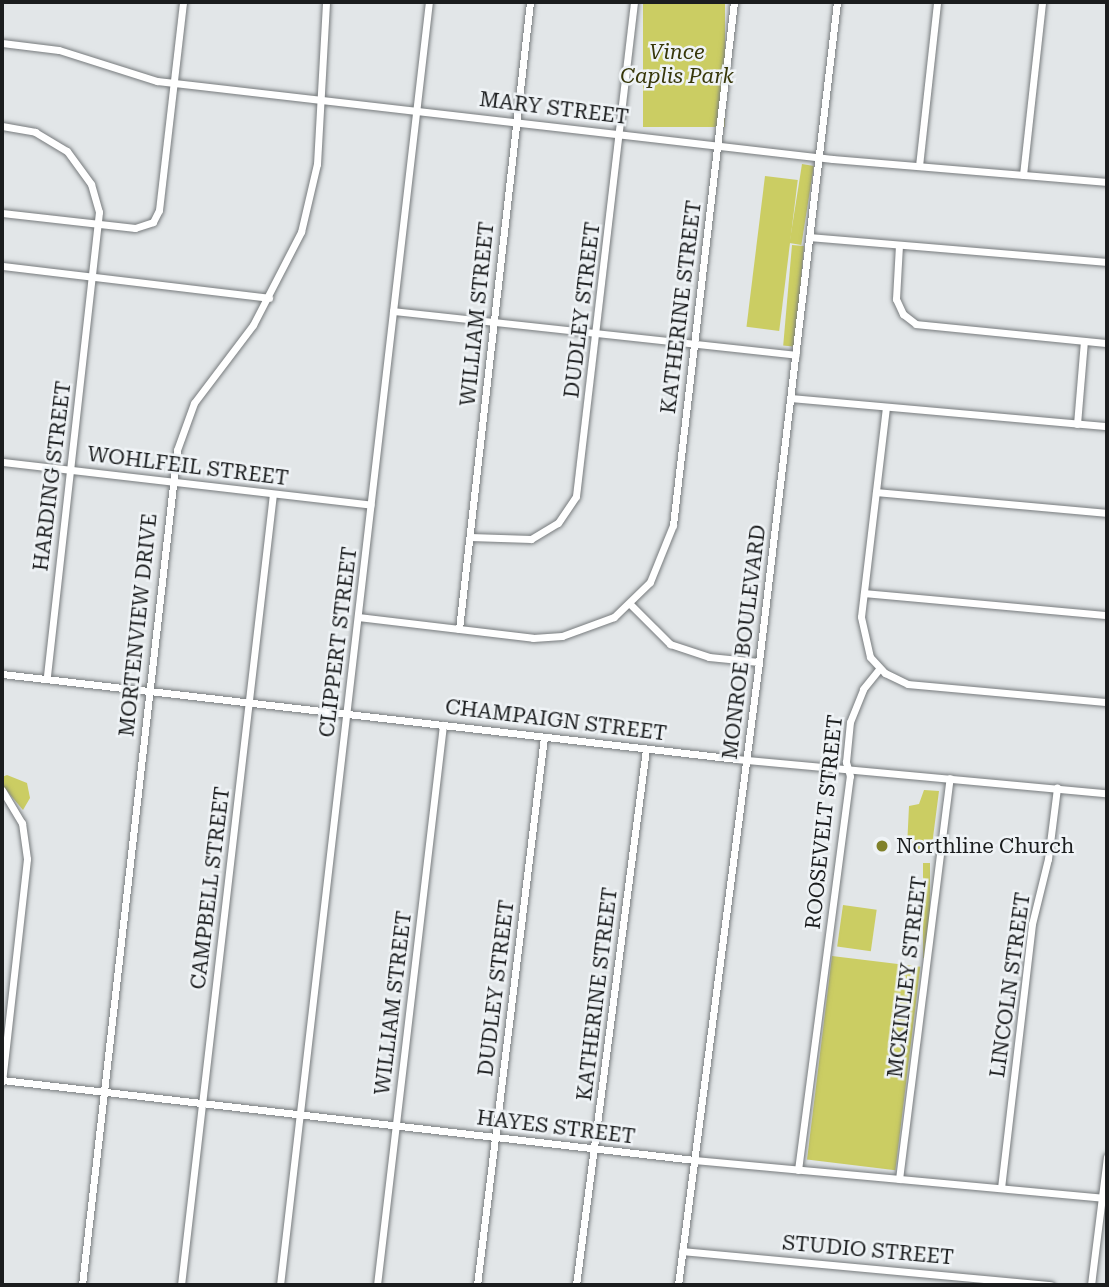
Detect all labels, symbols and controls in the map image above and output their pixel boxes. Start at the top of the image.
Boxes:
park label: Vince Caplis Park [620,39,734,89]
street label: MARY STREET [478,86,630,130]
street label: KATHERINE STREET [655,199,707,415]
street label: DUDLEY STREET [559,220,605,400]
street label: WILLIAM STREET [455,221,499,407]
street label: HARDING STREET [28,379,76,573]
street label: WOHLFEIL STREET [86,441,290,491]
street label: MORTENVIEW DRIVE [114,512,162,738]
street label: MONROE BOULEVARD [717,523,771,761]
street label: CLIPPERT STREET [314,545,362,739]
street label: CHAMPAIGN STREET [444,694,668,746]
street label: ROOSEVELT STREET [800,713,848,931]
street label: CAMPBELL STREET [185,785,235,991]
place label: Northline Church [896,833,1074,859]
marker: Northline Church [874,838,890,854]
street label: MCKINLEY STREET [882,875,932,1079]
street label: KATHERINE STREET [571,886,623,1102]
street label: LINCOLN STREET [985,891,1035,1079]
street label: DUDLEY STREET [473,898,519,1078]
street label: WILLIAM STREET [369,910,417,1096]
street label: HAYES STREET [475,1105,637,1149]
street label: STUDIO STREET [781,1230,955,1270]

